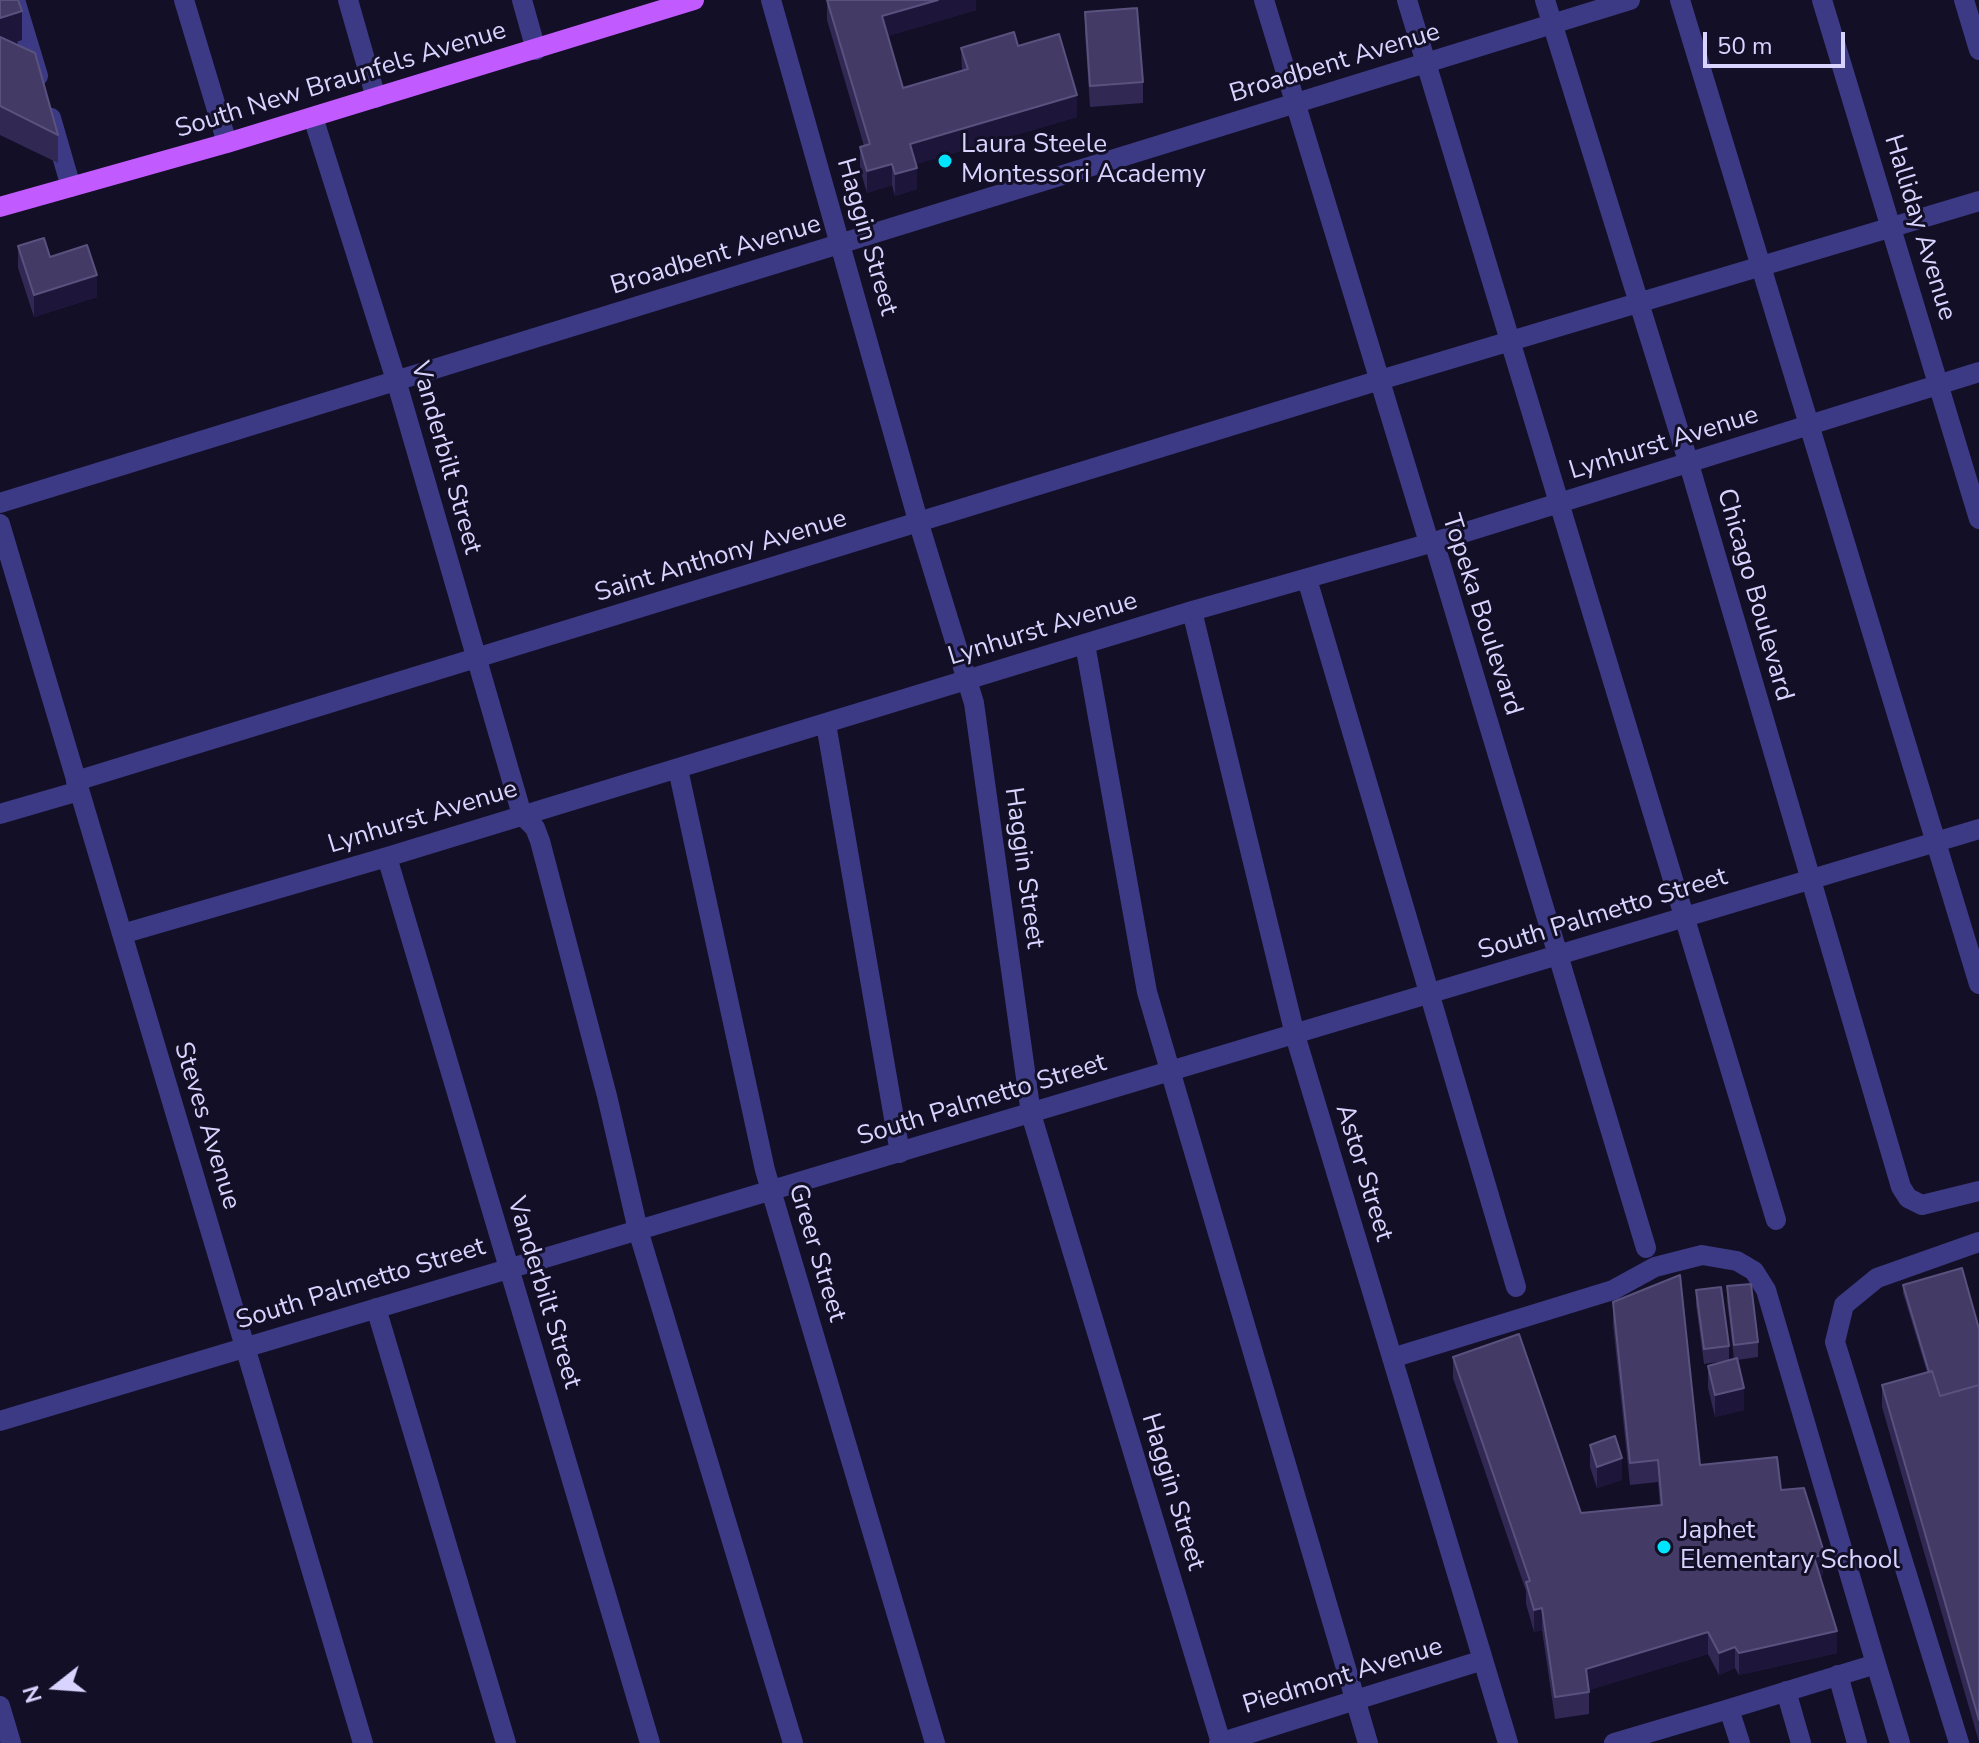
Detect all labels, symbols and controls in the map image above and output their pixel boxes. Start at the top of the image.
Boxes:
street label: South New Braunfels Avenue [172,16,510,146]
scale bar [1707,16,1849,66]
street label: Broadbent Avenue [1226,17,1444,111]
text: 50 m [1717,30,1773,62]
place label: Laura Steele Montessori Academy [961,130,1206,192]
street label: Halliday Avenue [1876,131,1962,325]
marker: Laura Steele Montessori Academy [936,152,954,170]
street label: Haggin Street [829,155,903,319]
street label: Broadbent Avenue [607,209,825,303]
street label: Vanderbilt Street [403,358,487,558]
street label: Lynhurst Avenue [1566,400,1762,488]
street label: Chicago Boulevard [1709,485,1799,705]
street label: Saint Anthony Avenue [591,504,851,610]
street label: Topeka Boulevard [1434,511,1528,719]
street label: Lynhurst Avenue [945,586,1141,674]
street label: Lynhurst Avenue [325,774,521,862]
street label: Haggin Street [996,785,1050,951]
street label: South Palmetto Street [1475,862,1731,968]
street label: Steves Avenue [166,1039,246,1213]
street label: South Palmetto Street [854,1048,1110,1154]
street label: Astor Street [1327,1101,1399,1245]
street label: Greer Street [780,1180,852,1326]
street label: Vanderbilt Street [499,1193,587,1393]
street label: South Palmetto Street [233,1232,489,1338]
street label: Haggin Street [1133,1410,1211,1574]
place label: Japhet Elementary School [1680,1516,1900,1578]
marker: Japhet Elementary School [1655,1538,1673,1556]
street label: Piedmont Avenue [1239,1632,1447,1722]
north arrow [16,1647,96,1727]
text: N [16,1682,50,1706]

